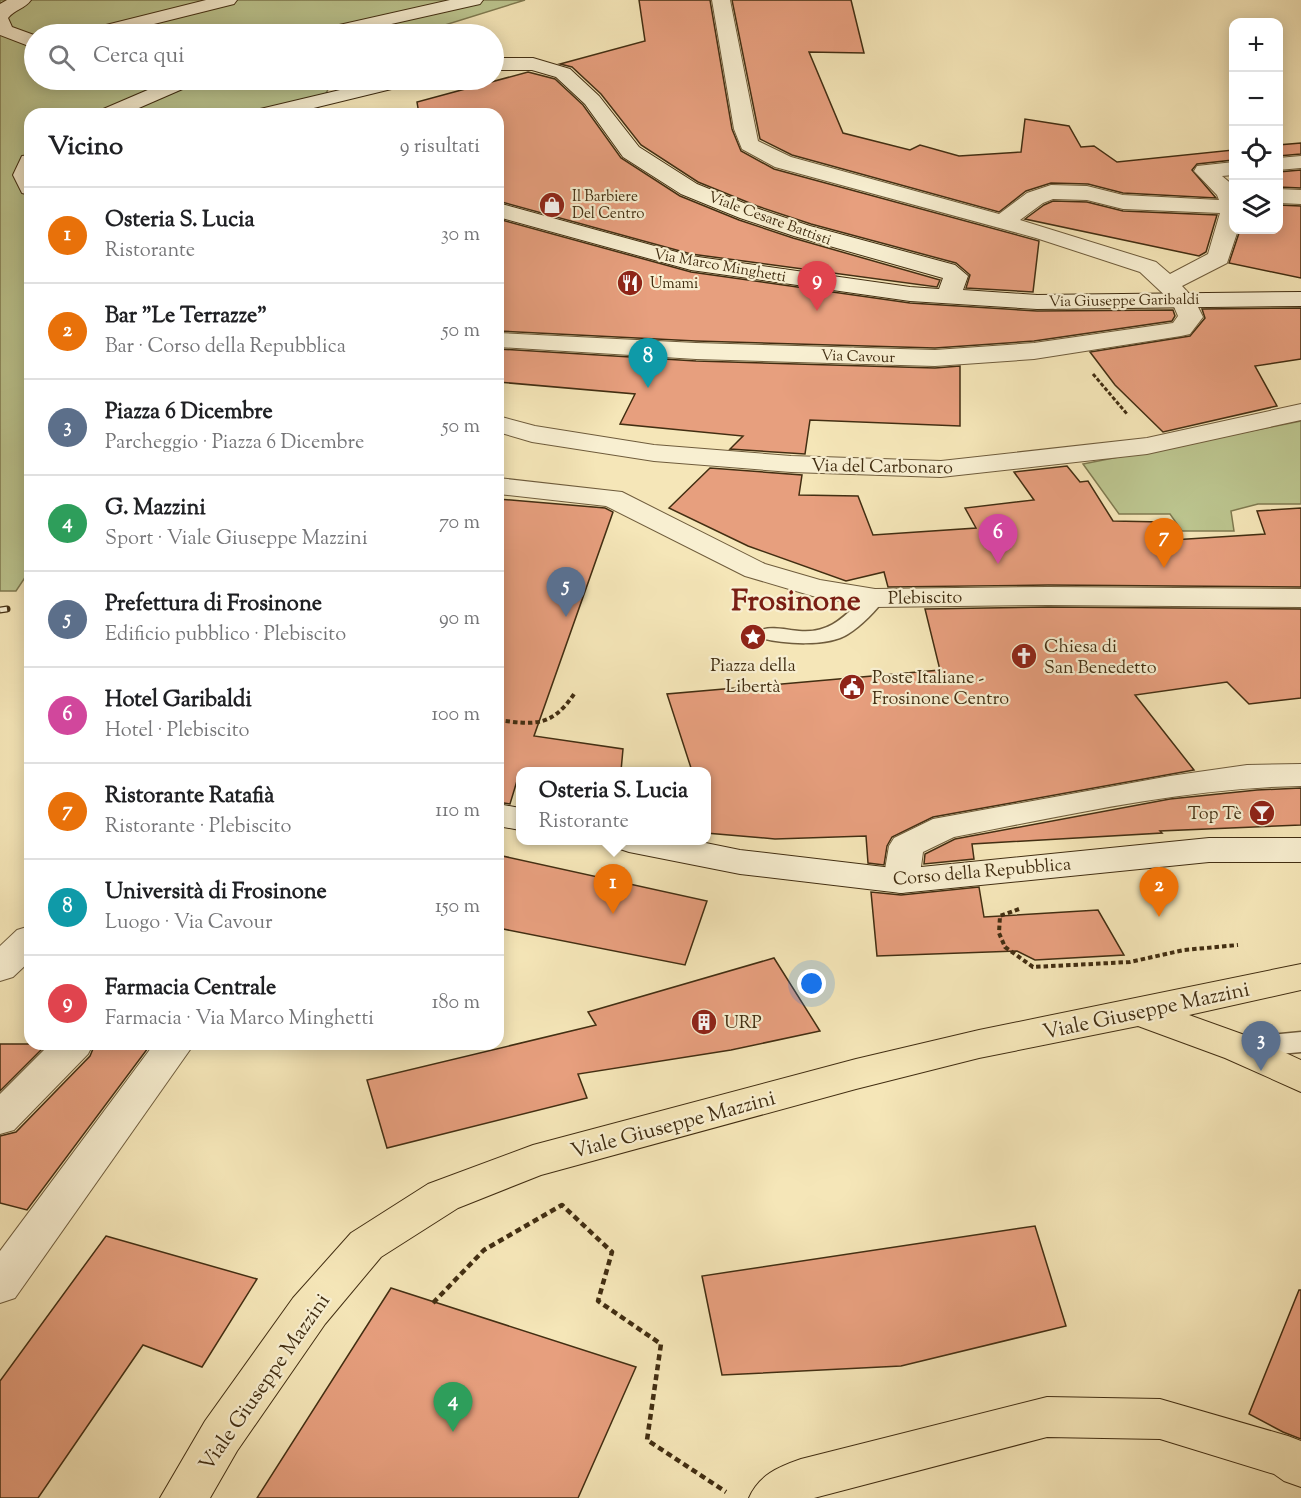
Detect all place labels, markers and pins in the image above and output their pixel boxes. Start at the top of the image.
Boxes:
place label: Il Barbiere Del Centro [572,187,645,225]
shop icon: Il Barbiere Del Centro [537,190,567,220]
pin: 9 [798,262,836,311]
restaurant icon: Umami [615,268,645,298]
place label: Umami [650,274,698,295]
pin: 8 [628,338,668,388]
pin: 6 [978,514,1018,564]
pin: 7 [1144,518,1184,568]
pin: 5 [546,568,586,617]
place icon: Piazza della Libertà [738,622,768,652]
place label: Chiesa di San Benedetto [1044,635,1157,682]
church icon: Chiesa di San Benedetto [1009,641,1039,671]
place label: Piazza della Libertà [710,654,796,701]
place label: Poste Italiane - Frosinone Centro [872,666,1009,713]
public building icon: Poste Italiane - Frosinone Centro [837,672,867,702]
bar icon: Top Tè [1247,798,1277,828]
place label: Top Tè [1188,802,1242,828]
pin: 1 [594,864,632,914]
pin: 2 [1140,868,1178,917]
building icon: URP [689,1007,719,1037]
place label: URP [724,1011,762,1037]
pin: 3 [1242,1022,1280,1071]
pin: 4 [434,1382,472,1432]

